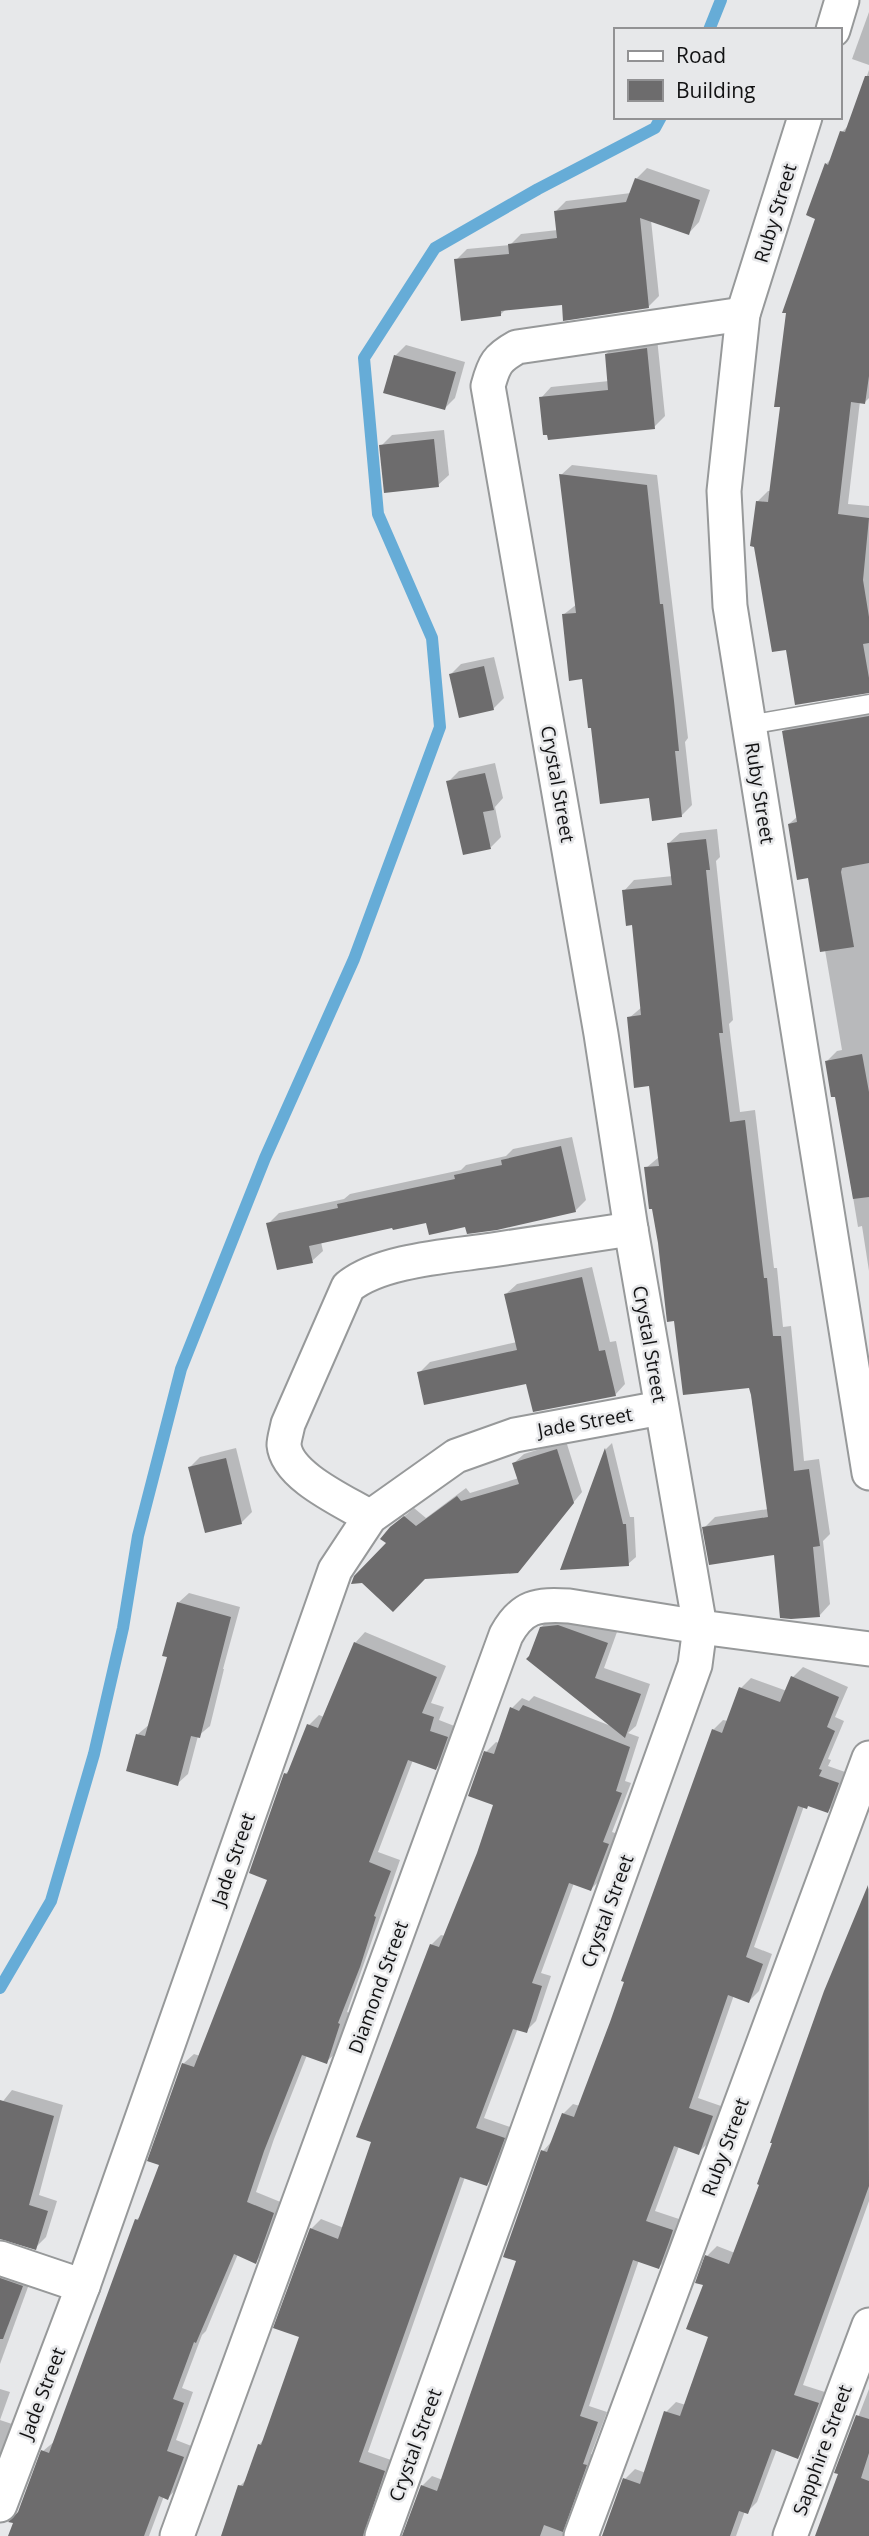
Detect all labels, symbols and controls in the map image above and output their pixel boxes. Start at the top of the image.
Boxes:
legend [614,28,841,119]
text: Road [676,41,726,69]
text: Building [676,76,755,104]
street label: Ruby Street [748,160,802,266]
street label: Crystal Street [535,723,581,845]
street label: Ruby Street [739,740,781,846]
street label: Crystal Street [627,1283,673,1405]
street label: Jade Street [534,1401,635,1443]
street label: Jade Street [204,1809,261,1910]
street label: Crystal Street [575,1851,640,1971]
street label: Diamond Street [342,1917,414,2057]
street label: Ruby Street [695,2094,755,2200]
street label: Jade Street [12,2343,71,2444]
street label: Sapphire Street [786,2381,858,2519]
street label: Crystal Street [383,2385,448,2505]

